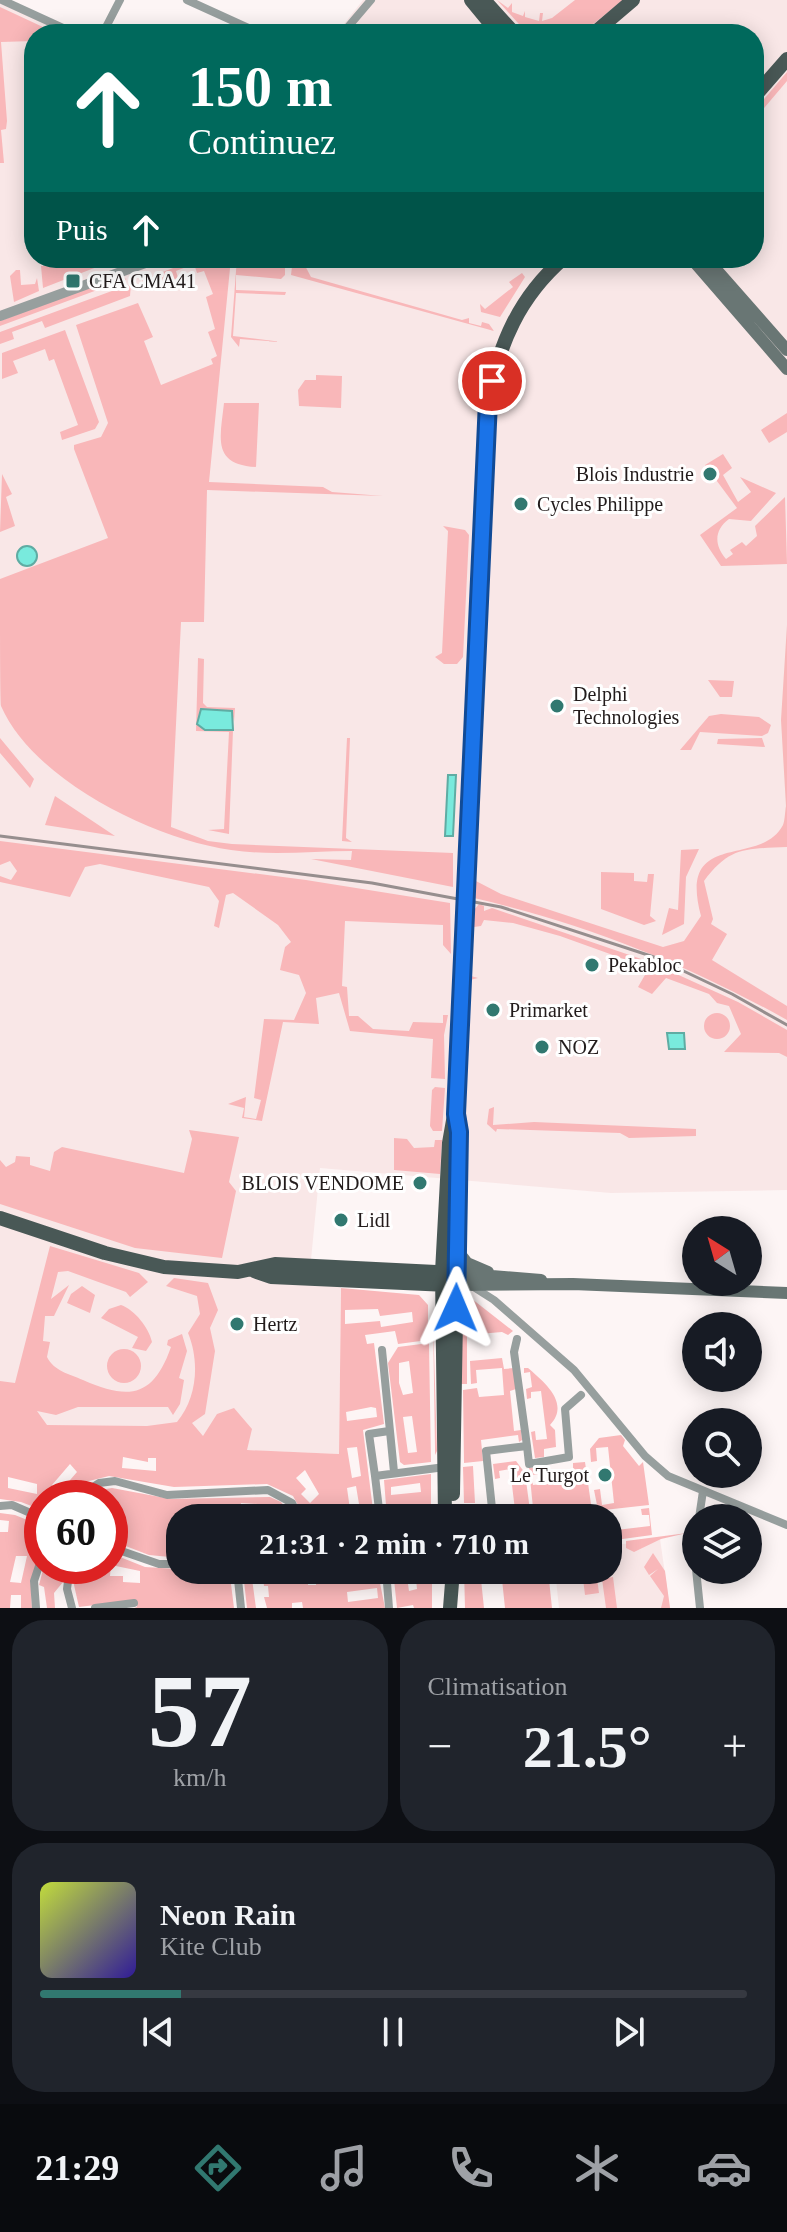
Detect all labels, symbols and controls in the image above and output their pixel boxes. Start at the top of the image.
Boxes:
icon: ahead [56,56,160,160]
text: 150 m [188,56,333,118]
text: Continuez [188,122,336,162]
icon: ahead [124,208,168,252]
text: Puis [56,213,108,246]
place label: CFA CMA41 [89,270,196,292]
marker: CFA CMA41 [64,272,82,290]
pin [458,347,526,415]
icon: arrive [470,359,514,403]
place label: Blois Industrie [576,463,694,485]
marker: Blois Industrie [701,465,719,483]
place label: Cycles Philippe [537,493,663,516]
marker: Cycles Philippe [512,495,530,513]
place label: Delphi Technologies [573,683,680,729]
marker: Delphi Technologies [548,697,566,715]
place label: Pekabloc [608,954,681,976]
marker: Pekabloc [583,956,601,974]
place label: Primarket [509,999,588,1021]
marker: Primarket [484,1001,502,1019]
place label: NOZ [558,1036,599,1058]
marker: NOZ [533,1038,551,1056]
place label: BLOIS VENDOME [242,1172,404,1194]
marker: BLOIS VENDOME [411,1174,429,1192]
place label: Lidl [357,1209,391,1231]
marker: Lidl [332,1211,350,1229]
north arrow [682,1216,762,1296]
map controls [682,1216,762,1584]
position arrow [414,1266,498,1350]
button: sound [682,1312,762,1392]
place label: Hertz [253,1313,298,1335]
marker: Hertz [228,1315,246,1333]
button: search [682,1408,762,1488]
place label: Le Turgot [510,1464,589,1487]
marker: Le Turgot [596,1466,614,1484]
speed limit sign: 60 [24,1480,128,1584]
button: layers [682,1504,762,1584]
text: 21:31 · 2 min · 710 m [259,1527,529,1560]
text: 57 [148,1653,252,1768]
text: Climatisation [428,1672,568,1701]
text: 21.5° [523,1714,652,1780]
text: − [428,1722,452,1771]
text: + [722,1722,747,1771]
text: km/h [173,1763,226,1792]
text: Neon Rain [160,1898,296,1931]
text: Kite Club [160,1932,262,1961]
icon: previous [136,2010,180,2054]
icon: pause [371,2010,415,2054]
icon: next [607,2010,651,2054]
icon: directions [190,2140,246,2196]
icon: music [316,2140,372,2196]
icon: phone [443,2140,499,2196]
icon: climate [569,2140,625,2196]
icon: car [696,2140,752,2196]
text: 21:29 [35,2148,119,2188]

